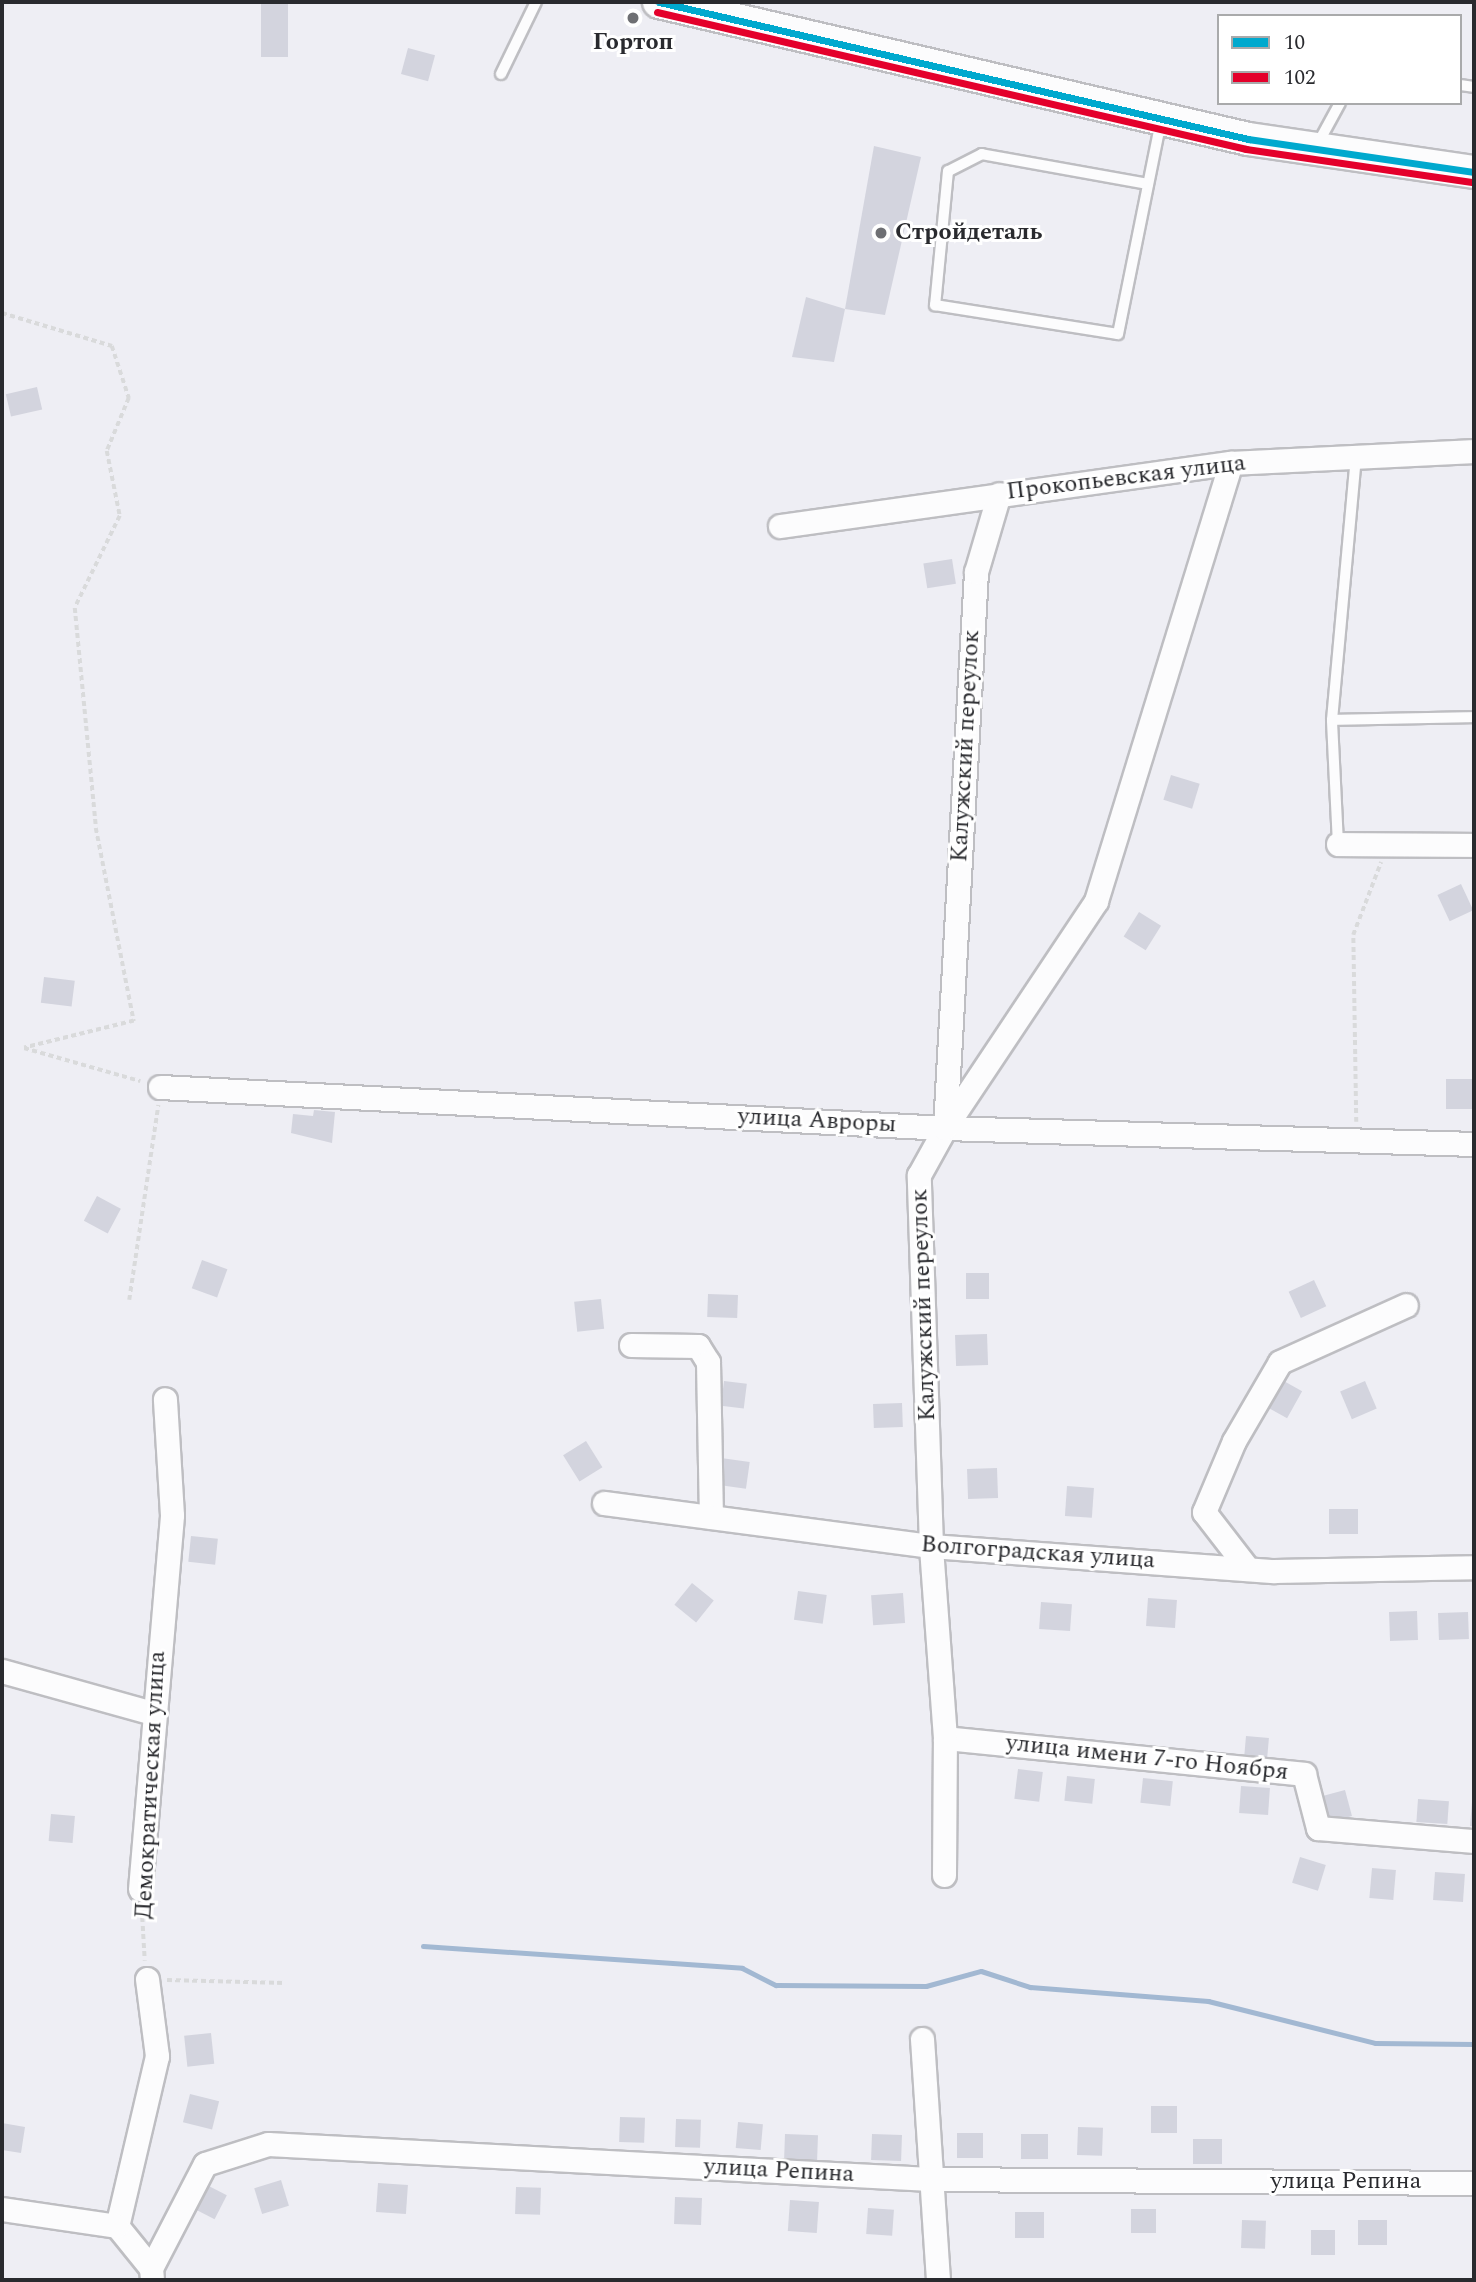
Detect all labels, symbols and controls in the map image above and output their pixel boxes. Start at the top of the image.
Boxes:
marker: Гортоп [625,10,641,26]
legend [1217,14,1462,105]
text: 10 [1284,27,1305,59]
place label: Гортоп [593,29,673,57]
text: 102 [1284,62,1316,94]
place label: Стройдеталь [895,219,1042,247]
marker: Стройдеталь [873,225,889,241]
street label: Прокопьевская улица [1005,449,1247,507]
street label: Калужский переулок [946,629,986,863]
street label: улица Авроры [737,1102,897,1140]
street label: Калужский переулок [906,1188,942,1422]
street label: Волгоградская улица [920,1530,1156,1576]
street label: Демократическая улица [130,1650,172,1920]
street label: улица имени 7-го Ноября [1004,1729,1290,1787]
street label: улица Репина [703,2153,855,2189]
street label: улица Репина [1271,2168,1421,2196]

